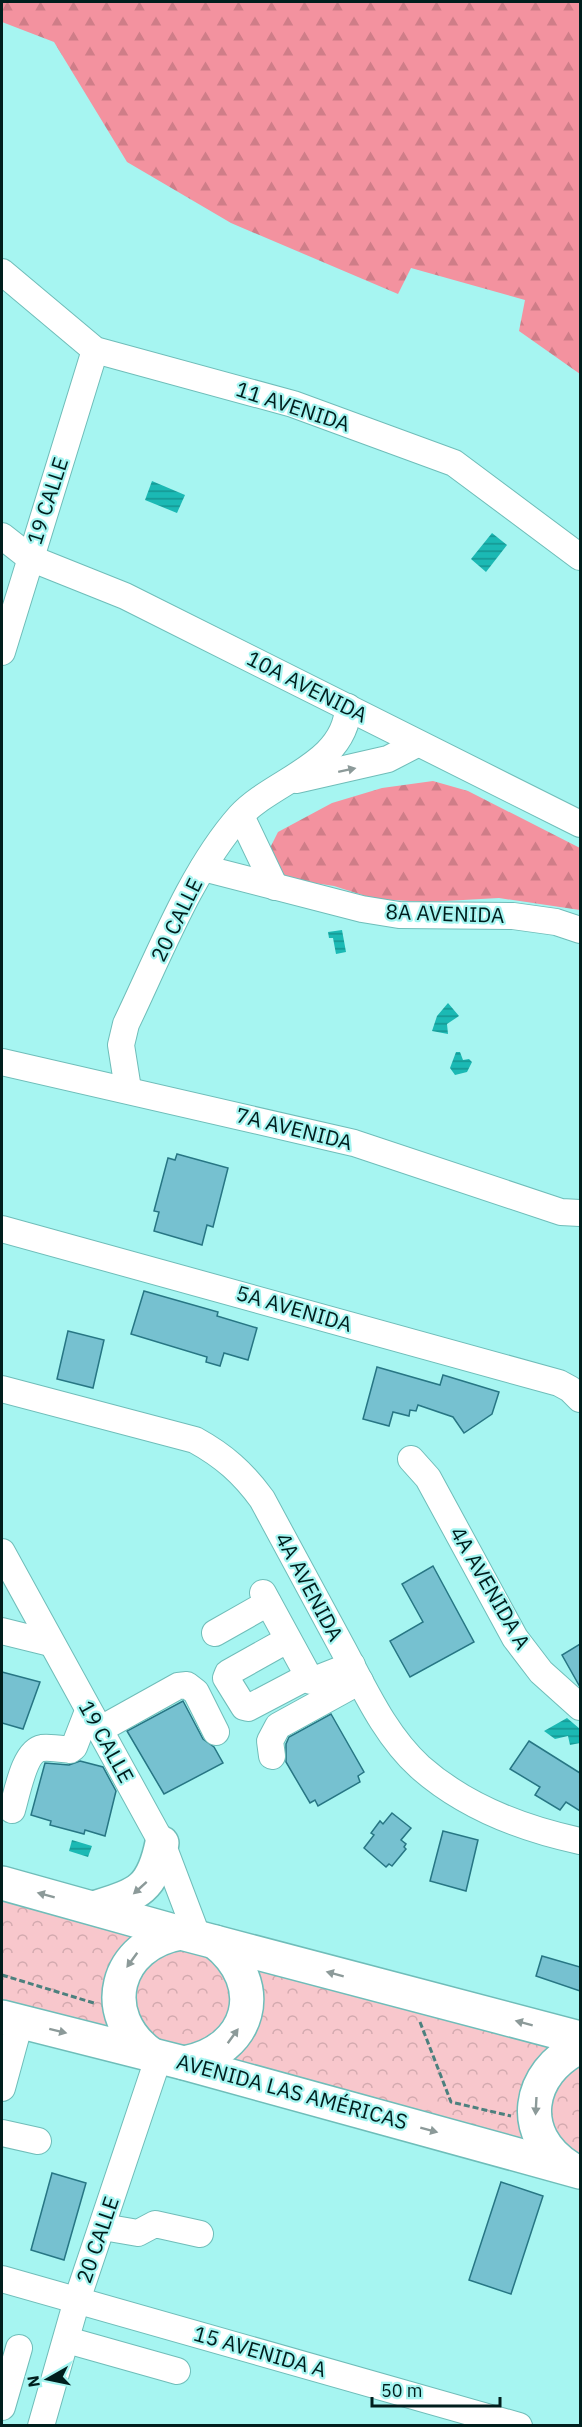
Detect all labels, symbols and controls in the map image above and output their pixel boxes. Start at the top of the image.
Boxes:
street label: 11 AVENIDA [233,374,354,438]
street label: 19 CALLE [20,454,74,548]
street label: 10A AVENIDA [242,644,373,729]
one-way arrow [338,764,356,774]
street label: 20 CALLE [144,873,208,966]
street label: 8A AVENIDA [385,897,505,929]
street label: 7A AVENIDA [233,1100,355,1156]
street label: 5A AVENIDA [233,1278,355,1338]
street label: 4A AVENIDA A [444,1521,537,1654]
street label: 4A AVENIDA [270,1527,350,1646]
street label: 19 CALLE [73,1695,141,1788]
one-way arrow [133,1881,148,1895]
one-way arrow [37,1890,55,1899]
one-way arrow [126,1952,138,1968]
one-way arrow [326,1968,344,1978]
one-way arrow [515,2018,533,2027]
one-way arrow [49,2027,67,2037]
one-way arrow [227,2028,239,2043]
street label: AVENIDA LAS AMÉRICAS [174,2047,411,2135]
one-way arrow [532,2097,541,2116]
one-way arrow [420,2126,438,2135]
street label: 20 CALLE [69,2193,125,2287]
street label: 15 AVENIDA A [191,2319,330,2383]
north arrow [18,2349,78,2409]
scale bar [372,2370,500,2408]
text: N [22,2374,44,2389]
text: 50 m [381,2379,423,2402]

